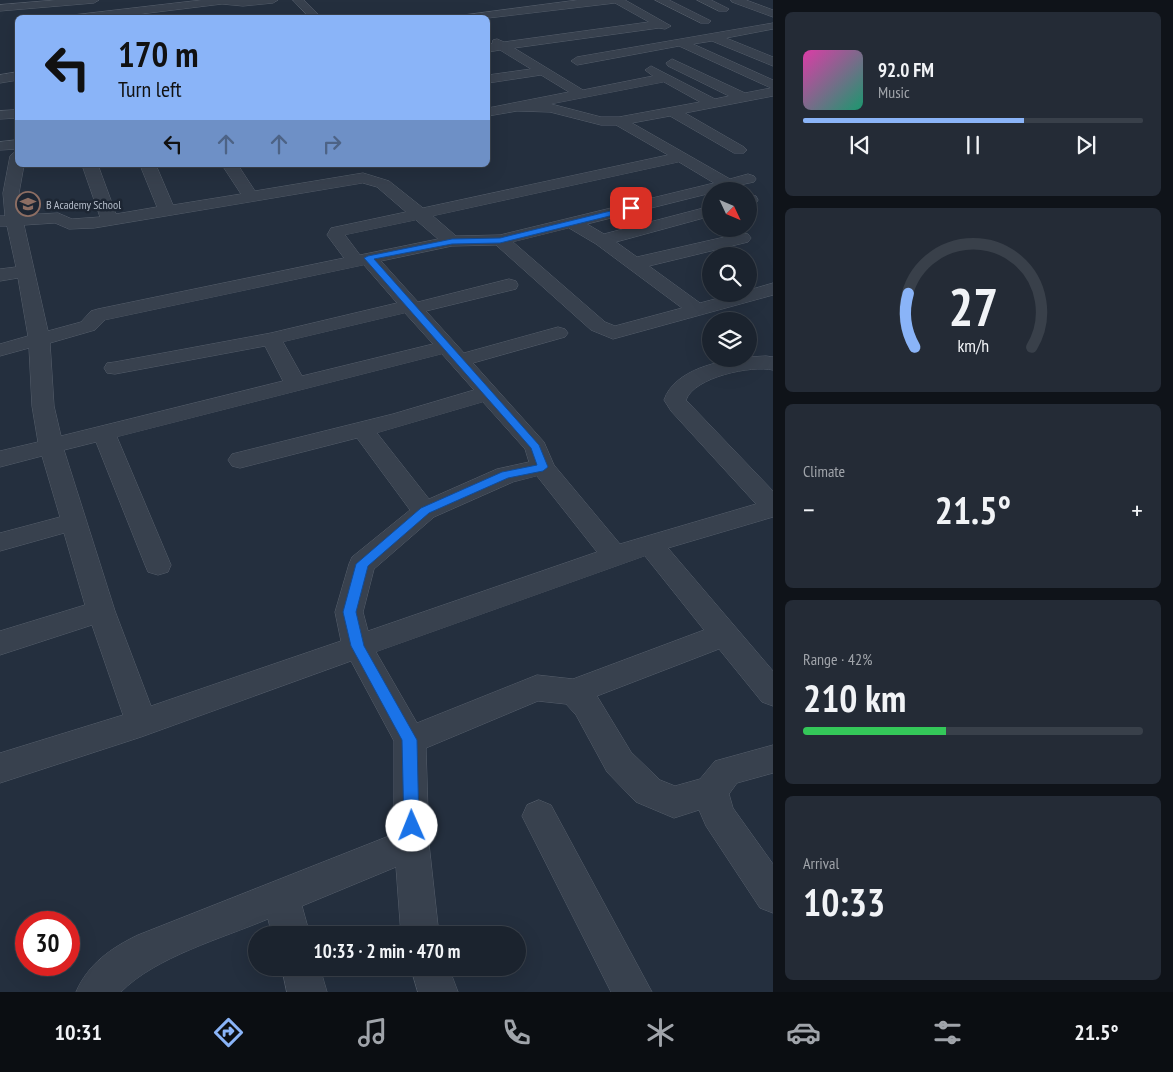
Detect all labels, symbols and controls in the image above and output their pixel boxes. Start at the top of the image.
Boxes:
text: 170 m [118,31,199,77]
icon: left [35,35,100,100]
text: 92.0 FM [878,58,934,82]
text: Turn left [118,75,182,103]
text: Music [878,82,910,102]
icon: left [159,130,187,158]
icon: ahead [212,130,240,158]
icon: ahead [265,130,293,158]
icon: right [318,130,346,158]
icon: previous [846,131,874,159]
icon: pause [959,131,987,159]
icon: next [1072,131,1100,159]
north arrow [702,182,758,238]
map controls [702,182,757,367]
pin [610,187,652,229]
school or university icon: B Academy School [15,191,41,217]
icon: arrive [617,194,645,222]
place label: B Academy School [46,197,121,212]
button: search [702,247,757,302]
text: 27 [948,273,998,340]
button: layers [702,312,757,367]
text: km/h [957,334,989,357]
text: Climate [803,461,845,481]
text: 21.5° [935,485,1011,534]
text: − [803,491,815,528]
text: + [1131,491,1143,528]
text: Range · 42% [803,649,872,669]
text: 210 km [803,673,906,722]
position arrow [385,799,437,851]
text: Arrival [803,853,839,873]
text: 10:33 [803,877,885,926]
speed limit sign: 30 [15,911,80,976]
text: 10:33 · 2 min · 470 m [314,939,460,963]
icon: directions [211,1015,246,1050]
icon: music [355,1015,390,1050]
icon: phone [499,1015,534,1050]
icon: climate [643,1015,678,1050]
icon: car [786,1015,821,1050]
icon: filters [930,1015,965,1050]
text: 10:31 [54,1018,102,1046]
text: 21.5° [1074,1018,1119,1046]

